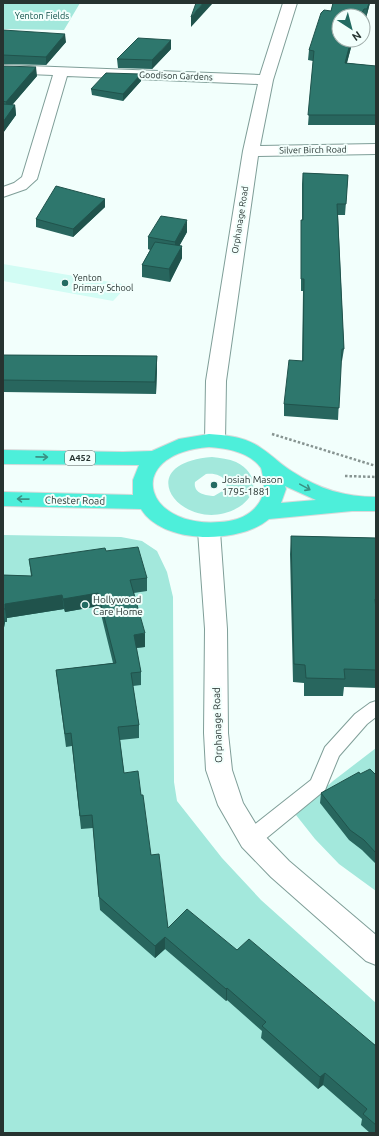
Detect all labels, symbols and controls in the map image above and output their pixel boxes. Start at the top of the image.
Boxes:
north arrow [331,8,371,48]
park label: Yenton Fields [15,11,69,21]
text: N [350,29,364,43]
street label: Goodison Gardens [139,70,213,82]
street label: Silver Birch Road [279,144,347,156]
street label: Orphanage Road [230,186,250,254]
place label: Yenton Primary School [73,273,134,293]
marker: Yenton Primary School [60,278,70,288]
road number: A452 [65,451,95,465]
one-way arrow [35,454,48,461]
place label: Josiah Mason 1795-1881 [222,474,282,497]
marker: Josiah Mason 1795-1881 [209,480,219,490]
one-way arrow [299,484,311,491]
street label: Chester Road [45,494,105,507]
one-way arrow [17,495,30,503]
place label: Hollywood Care Home [93,594,143,617]
marker: Hollywood Care Home [80,600,90,610]
street label: Orphanage Road [211,687,224,763]

